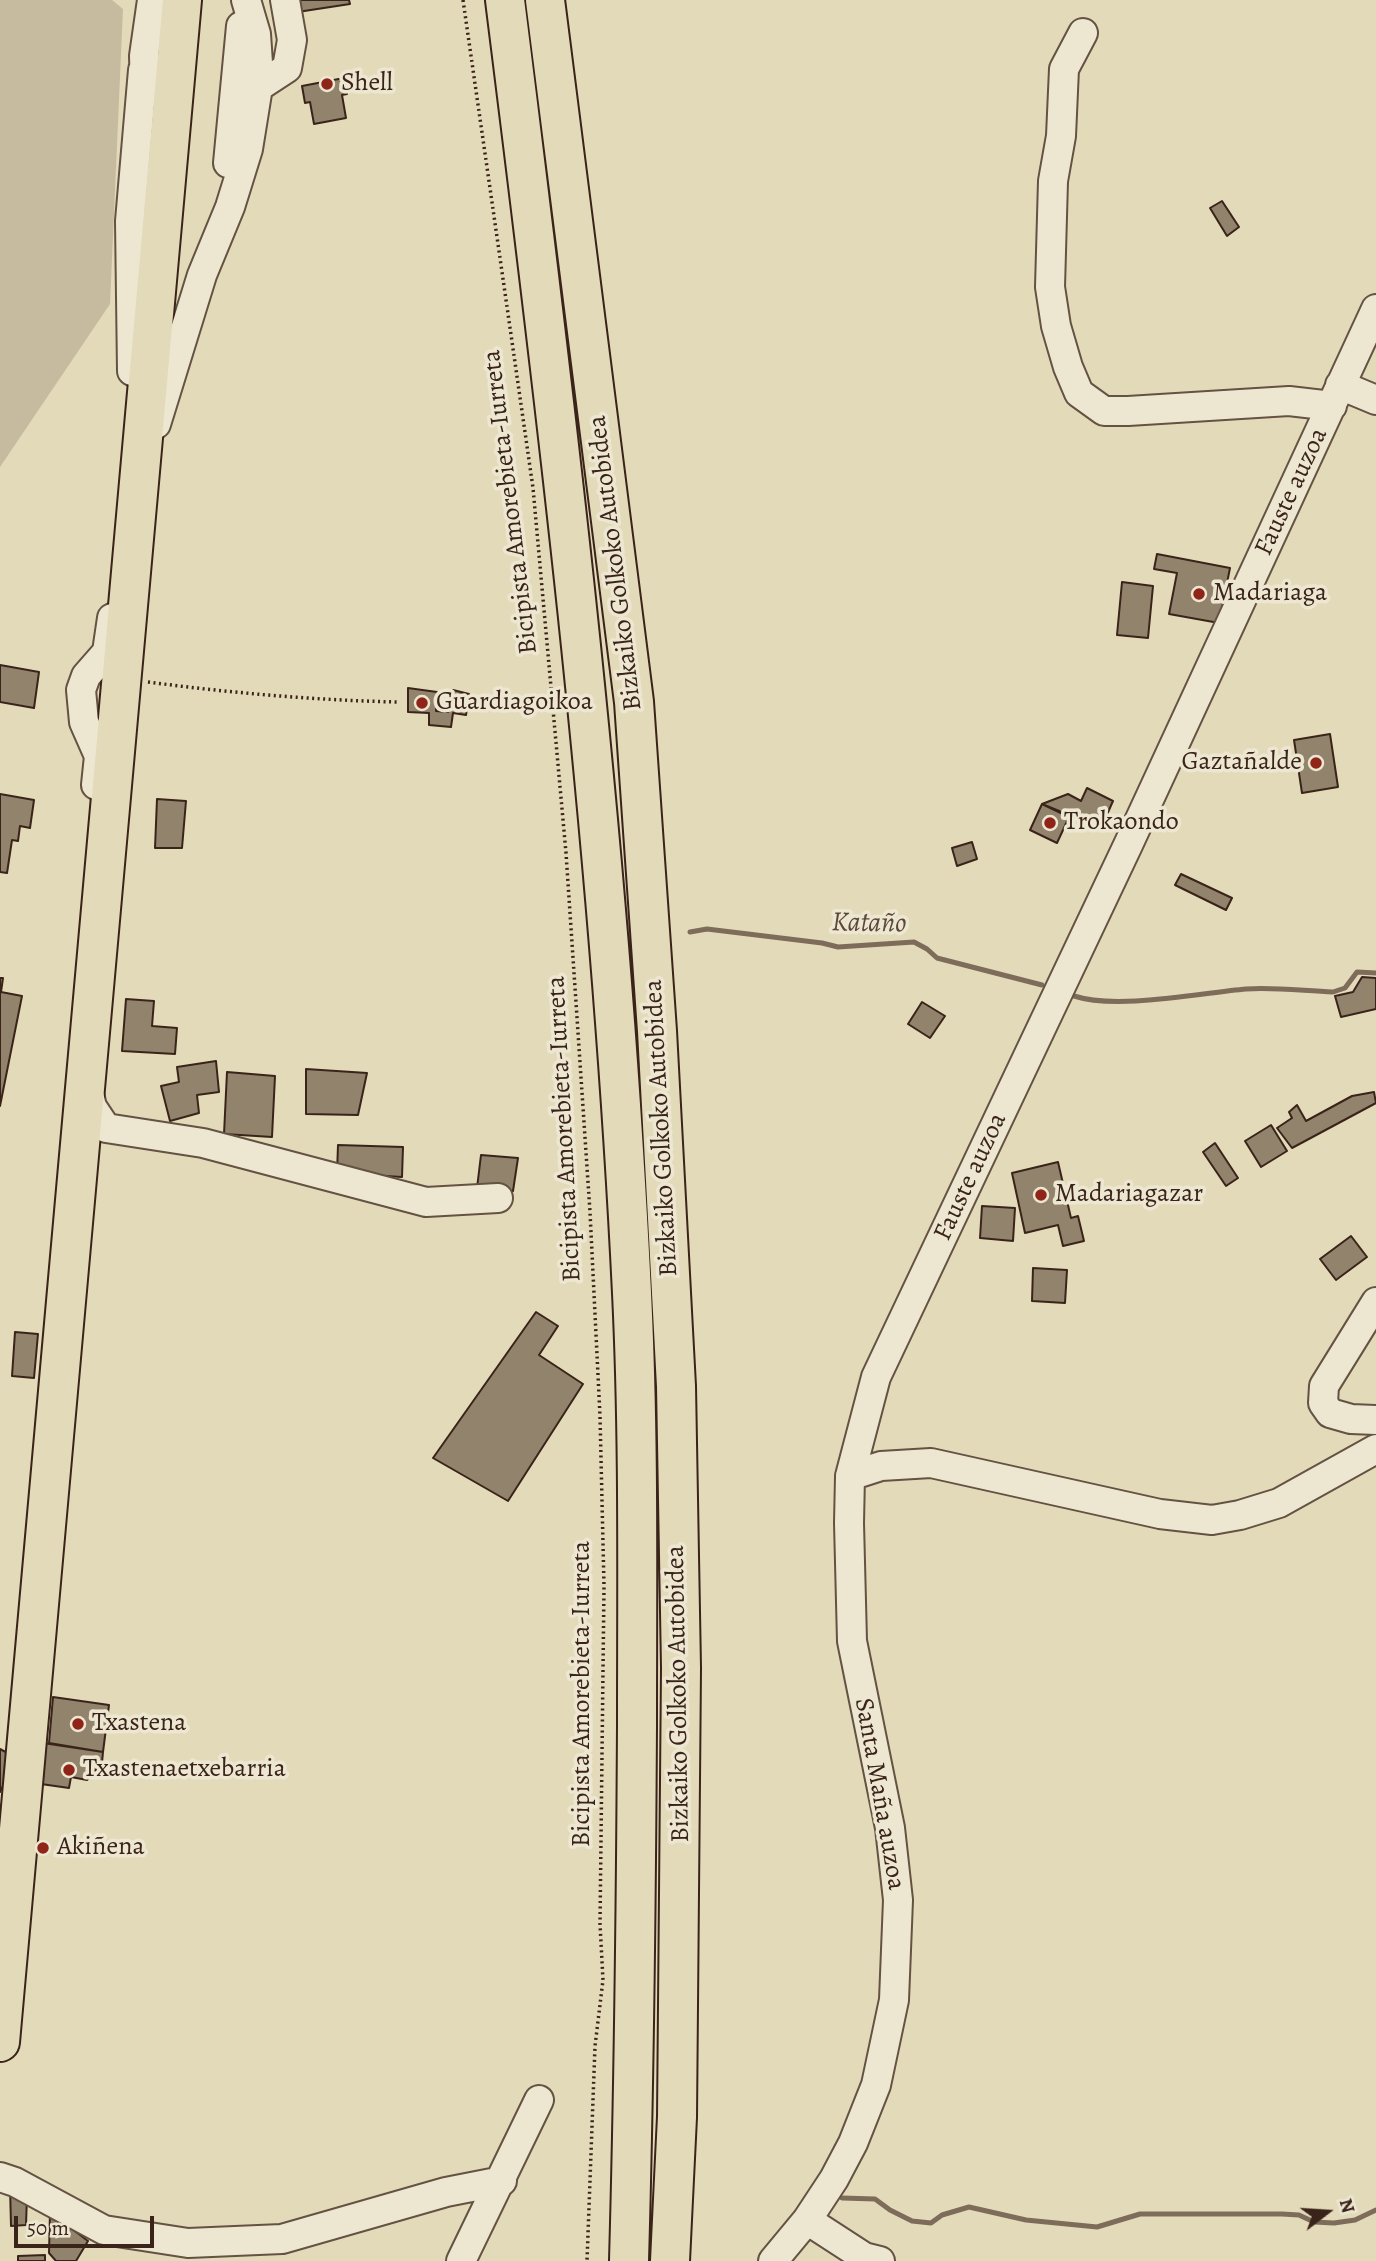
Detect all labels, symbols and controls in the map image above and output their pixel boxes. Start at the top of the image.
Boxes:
place label: Shell [341,68,393,100]
marker: Shell [319,76,335,92]
street label: Bicipista Amorebieta-Iurreta [477,348,545,656]
street label: Bizkaiko Golkoko Autobidea [582,414,650,712]
street label: Fauste auzoa [1249,423,1335,561]
place label: Madariaga [1213,578,1327,610]
marker: Madariaga [1191,586,1207,602]
place label: Guardiagoikoa [436,687,593,719]
marker: Guardiagoikoa [414,695,430,711]
place label: Gaztañalde [1181,747,1302,779]
marker: Gaztañalde [1308,755,1324,771]
place label: Trokaondo [1064,807,1179,839]
marker: Trokaondo [1042,815,1058,831]
water label: Kataño [831,907,907,941]
street label: Bicipista Amorebieta-Iurreta [541,975,589,1283]
street label: Bizkaiko Golkoko Autobidea [639,979,685,1277]
street label: Fauste auzoa [928,1108,1014,1246]
place label: Madariagazar [1055,1179,1203,1211]
marker: Madariagazar [1033,1187,1049,1203]
street label: Bicipista Amorebieta-Iurreta [567,1541,599,1847]
street label: Bizkaiko Golkoko Autobidea [661,1545,697,1843]
street label: Santa Maña auzoa [847,1696,911,1892]
place label: Txastena [92,1708,186,1740]
marker: Txastena [70,1716,86,1732]
place label: Txastenaetxebarria [83,1754,286,1786]
marker: Txastenaetxebarria [61,1762,77,1778]
place label: Akiñena [57,1832,145,1864]
marker: Akiñena [35,1840,51,1856]
north arrow [1292,2177,1362,2247]
text: N [1333,2195,1362,2216]
scale bar [18,2202,158,2246]
text: 50 m [27,2214,69,2242]

